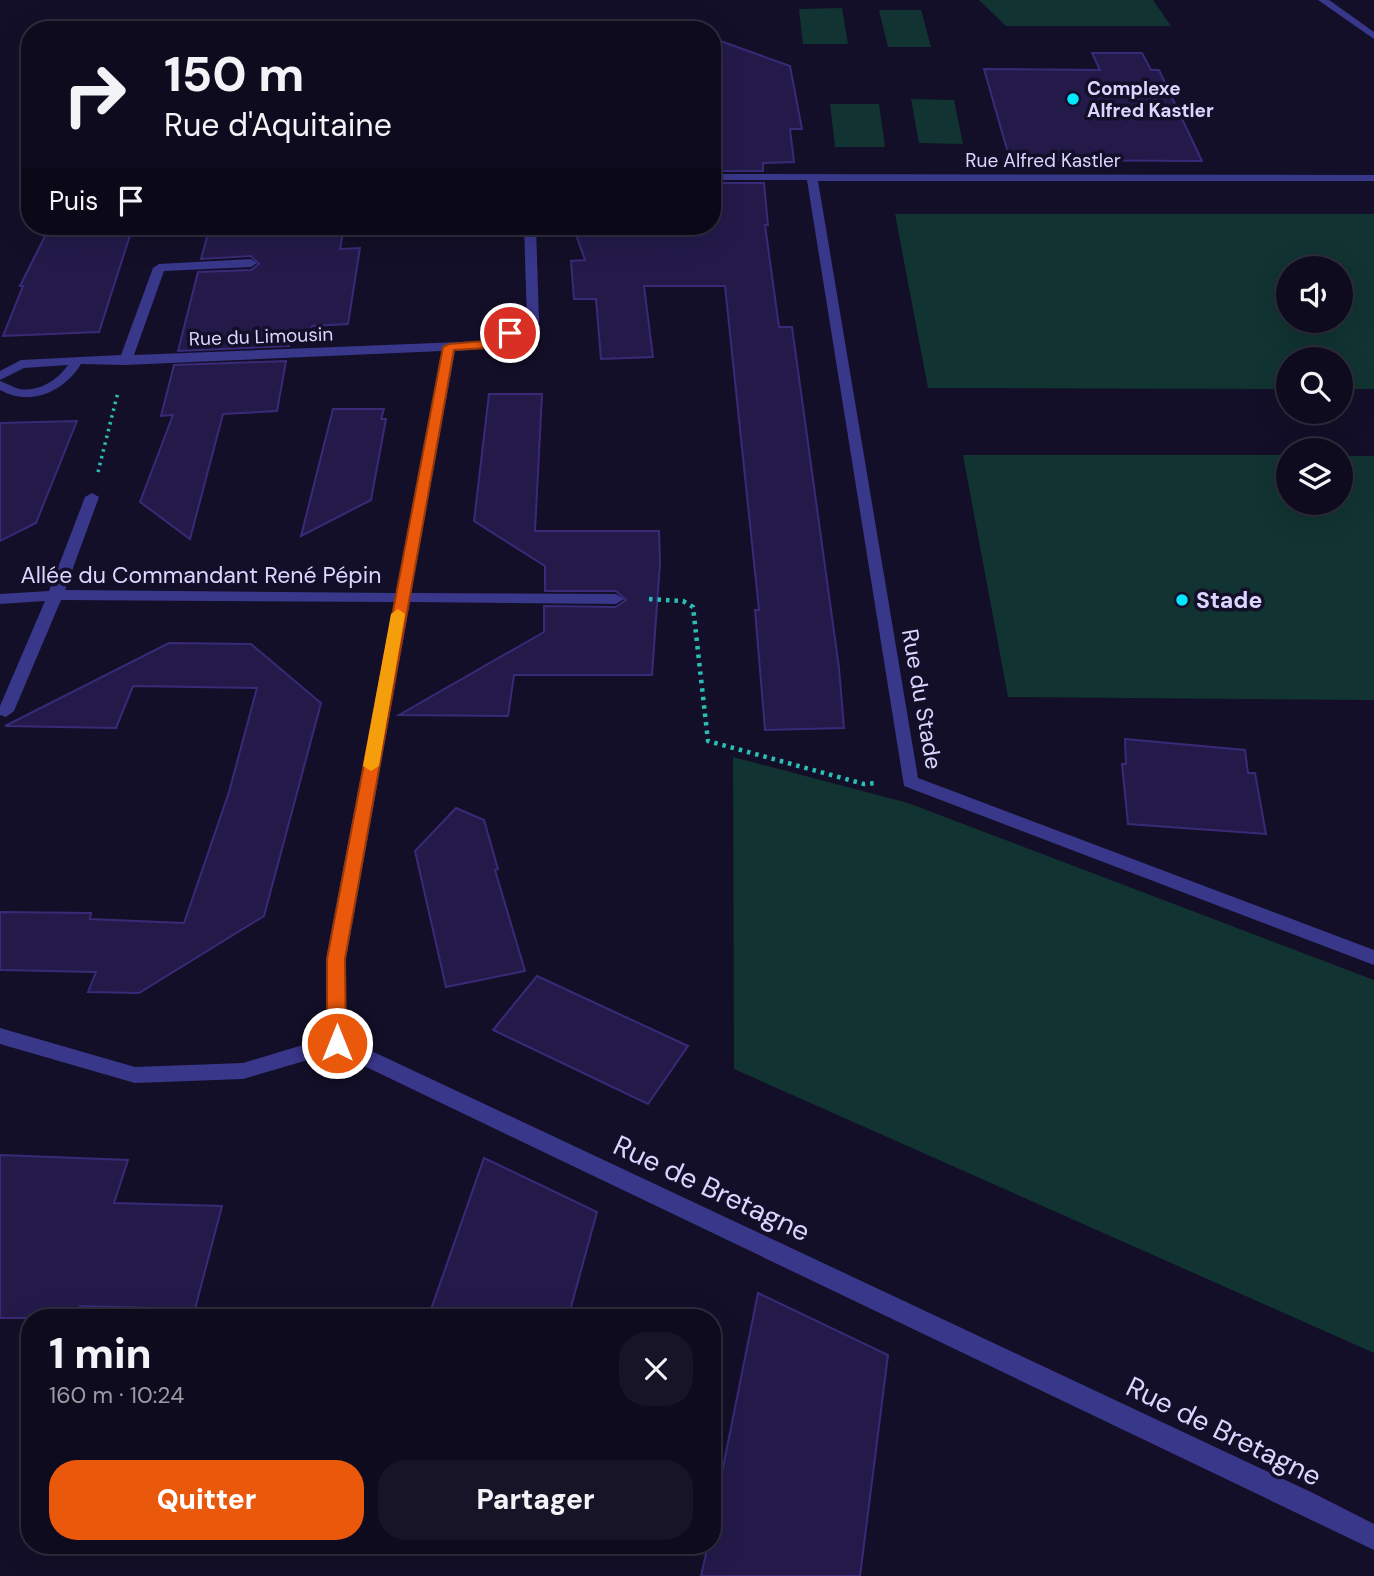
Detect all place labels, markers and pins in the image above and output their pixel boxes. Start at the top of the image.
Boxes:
place label: Complexe Alfred Kastler [1087,76,1214,123]
marker: Complexe Alfred Kastler [1065,91,1081,107]
pin [480,303,540,363]
place label: Stade [1196,585,1262,615]
marker: Stade [1174,592,1190,608]

